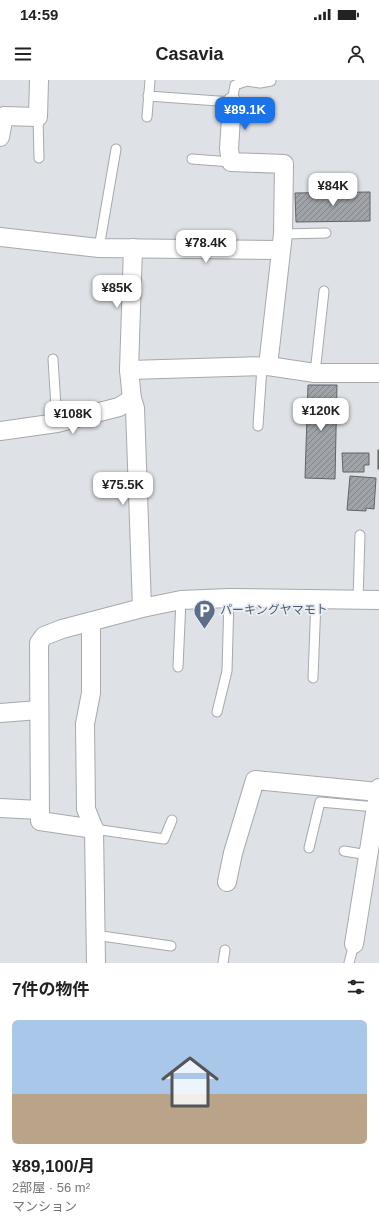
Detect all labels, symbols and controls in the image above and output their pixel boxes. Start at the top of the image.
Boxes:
text: 14:59 [20,6,58,23]
icon: menu [12,43,34,65]
icon: person [345,43,367,65]
text: Casavia [155,44,224,64]
pin: ¥89.1K [212,97,278,131]
text: ¥89.1K [224,102,266,117]
pin: ¥84K [309,173,357,207]
text: ¥84K [317,178,349,193]
pin: ¥78.4K [173,230,239,264]
text: ¥78.4K [185,235,227,250]
pin: ¥85K [93,275,141,309]
text: ¥85K [101,280,133,295]
pin: ¥120K [293,398,349,432]
pin: ¥108K [45,401,101,435]
text: ¥120K [302,403,340,418]
text: ¥108K [54,406,92,421]
pin: ¥75.5K [90,472,156,506]
text: ¥75.5K [102,477,144,492]
parking icon: パーキングヤマモト [191,597,217,630]
place label: パーキングヤマモト [220,603,328,617]
icon: filters [345,976,367,998]
text: 7件の物件 [12,980,89,999]
icon: home [154,1046,226,1118]
text: ¥89,100/月 [12,1157,95,1176]
text: 2部屋 · 56 m² [12,1180,90,1195]
text: マンション [12,1199,77,1214]

